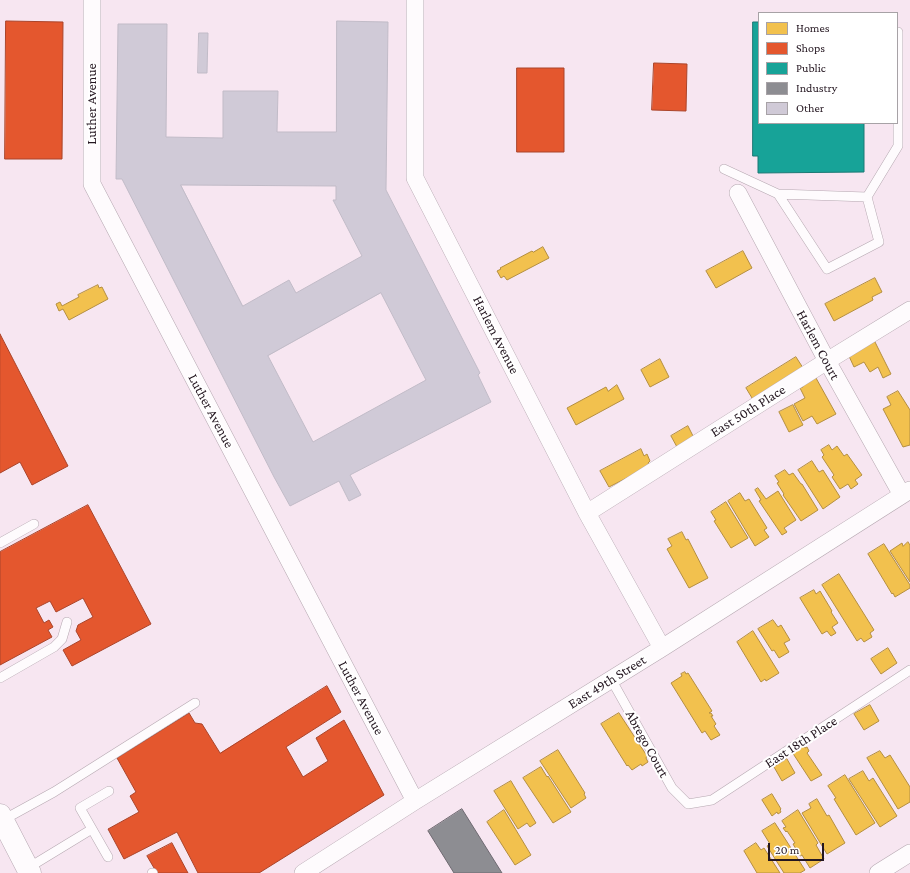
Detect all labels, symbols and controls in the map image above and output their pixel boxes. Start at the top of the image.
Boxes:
legend [758,12,898,124]
text: Homes [796,21,829,35]
text: Shops [796,41,825,55]
text: Public [796,61,826,75]
street label: Luther Avenue [84,63,100,145]
text: Industry [796,81,837,95]
text: Other [796,101,824,115]
street label: Harlem Avenue [469,293,523,377]
street label: Harlem Court [793,307,843,383]
street label: Luther Avenue [184,371,238,451]
street label: East 50th Place [707,381,789,441]
street label: East 49th Street [565,651,649,713]
street label: Luther Avenue [334,658,388,738]
street label: Abrego Court [622,707,672,781]
street label: East 18th Place [762,712,840,772]
scale bar [770,835,826,861]
text: 20 m [775,843,799,857]

